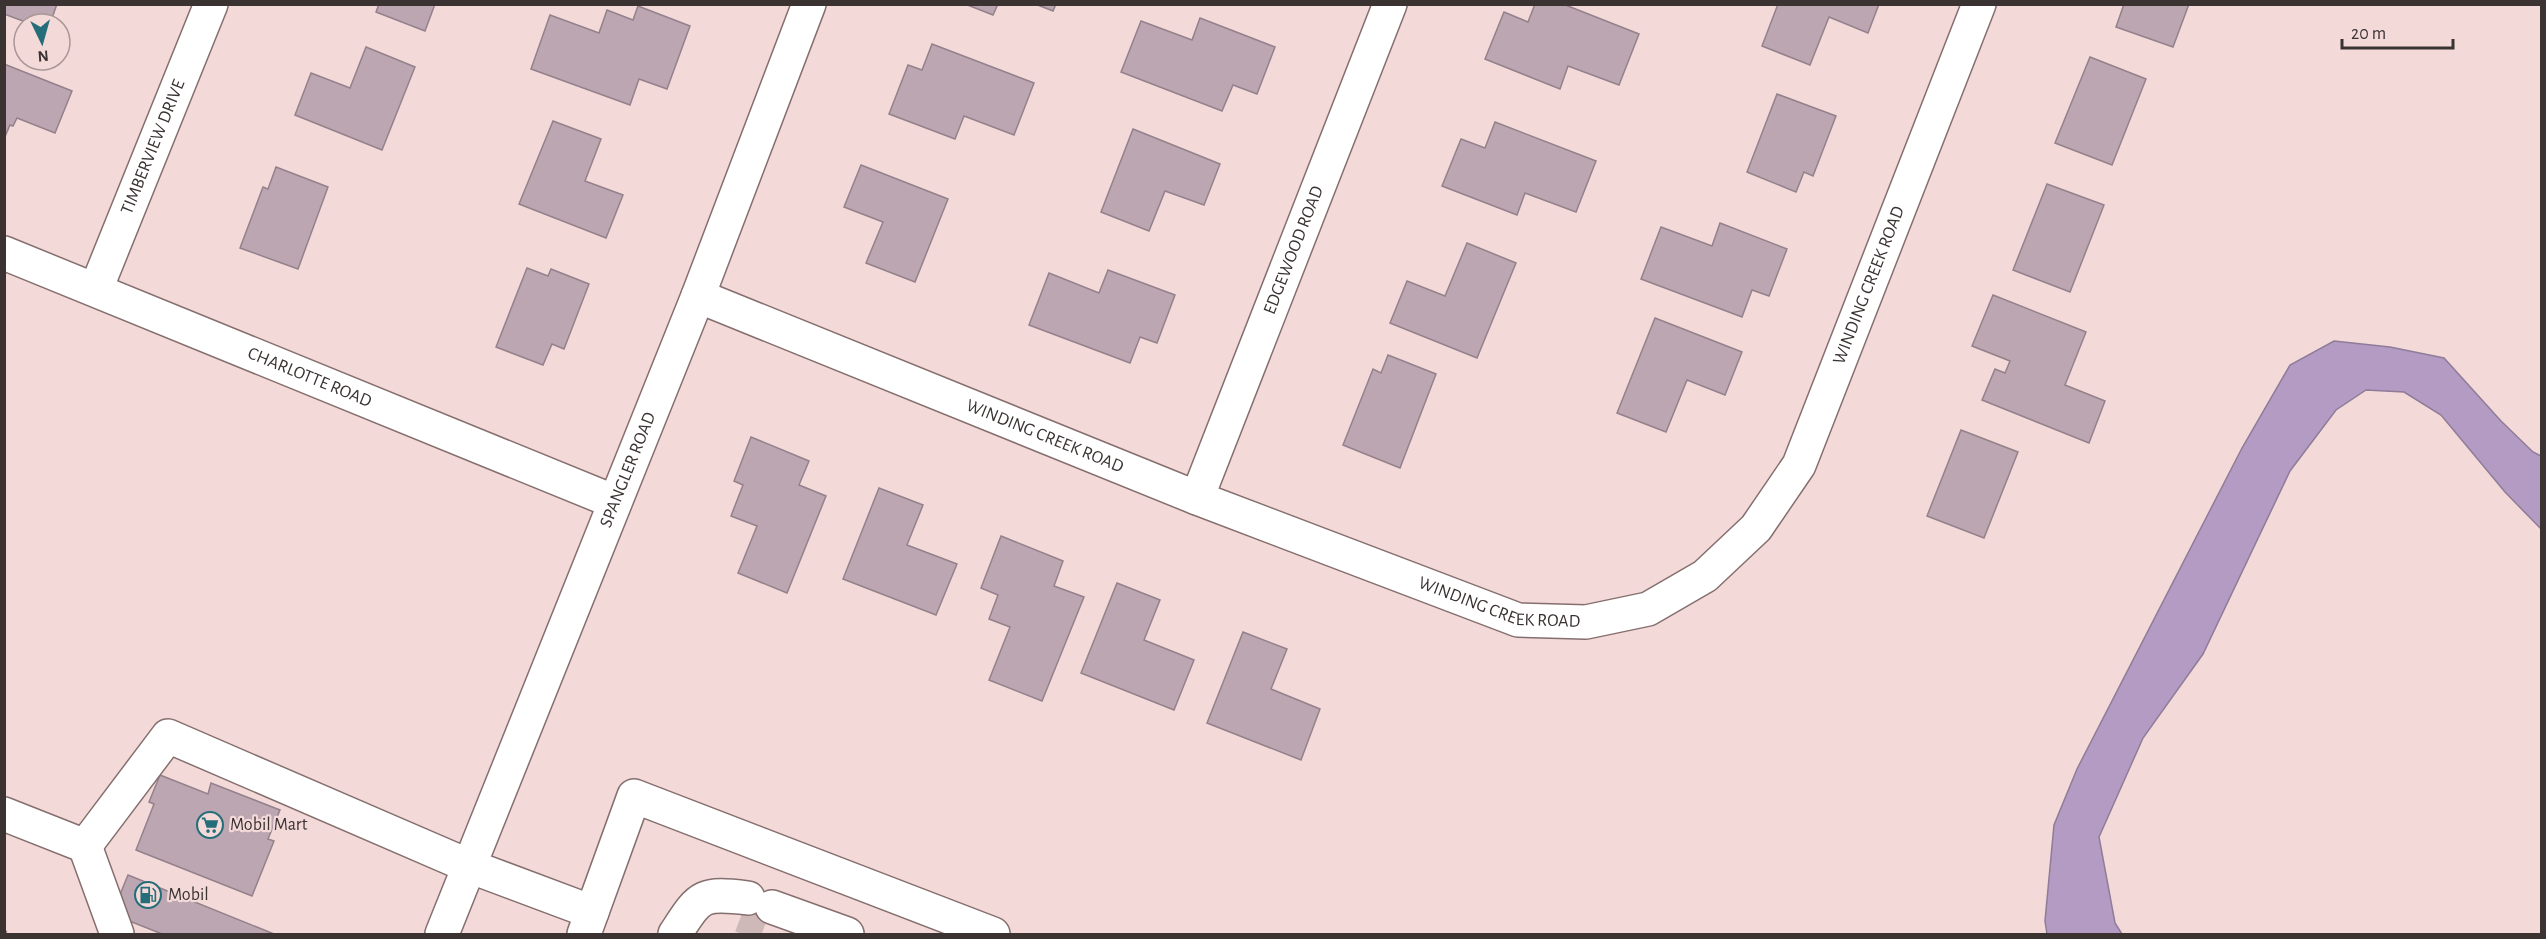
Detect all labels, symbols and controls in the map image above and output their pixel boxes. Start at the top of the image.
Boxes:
north arrow [12,12,72,72]
scale bar [2342,12,2453,50]
text: 20 m [2351,25,2386,43]
text: N [37,47,49,64]
street label: TIMBERVIEW DRIVE [118,77,189,217]
street label: EDGEWOOD ROAD [1261,184,1327,317]
street label: WINDING CREEK ROAD [1830,204,1908,367]
street label: CHARLOTTE ROAD [245,344,374,411]
street label: WINDING CREEK ROAD [963,396,1126,476]
street label: SPANGLER ROAD [597,410,659,530]
street label: WINDING CREEK ROAD [1416,574,1581,631]
supermarket icon: Mobil Mart [195,810,225,840]
place label: Mobil Mart [230,816,308,834]
fuel station icon: Mobil [133,880,163,910]
place label: Mobil [168,886,209,904]

